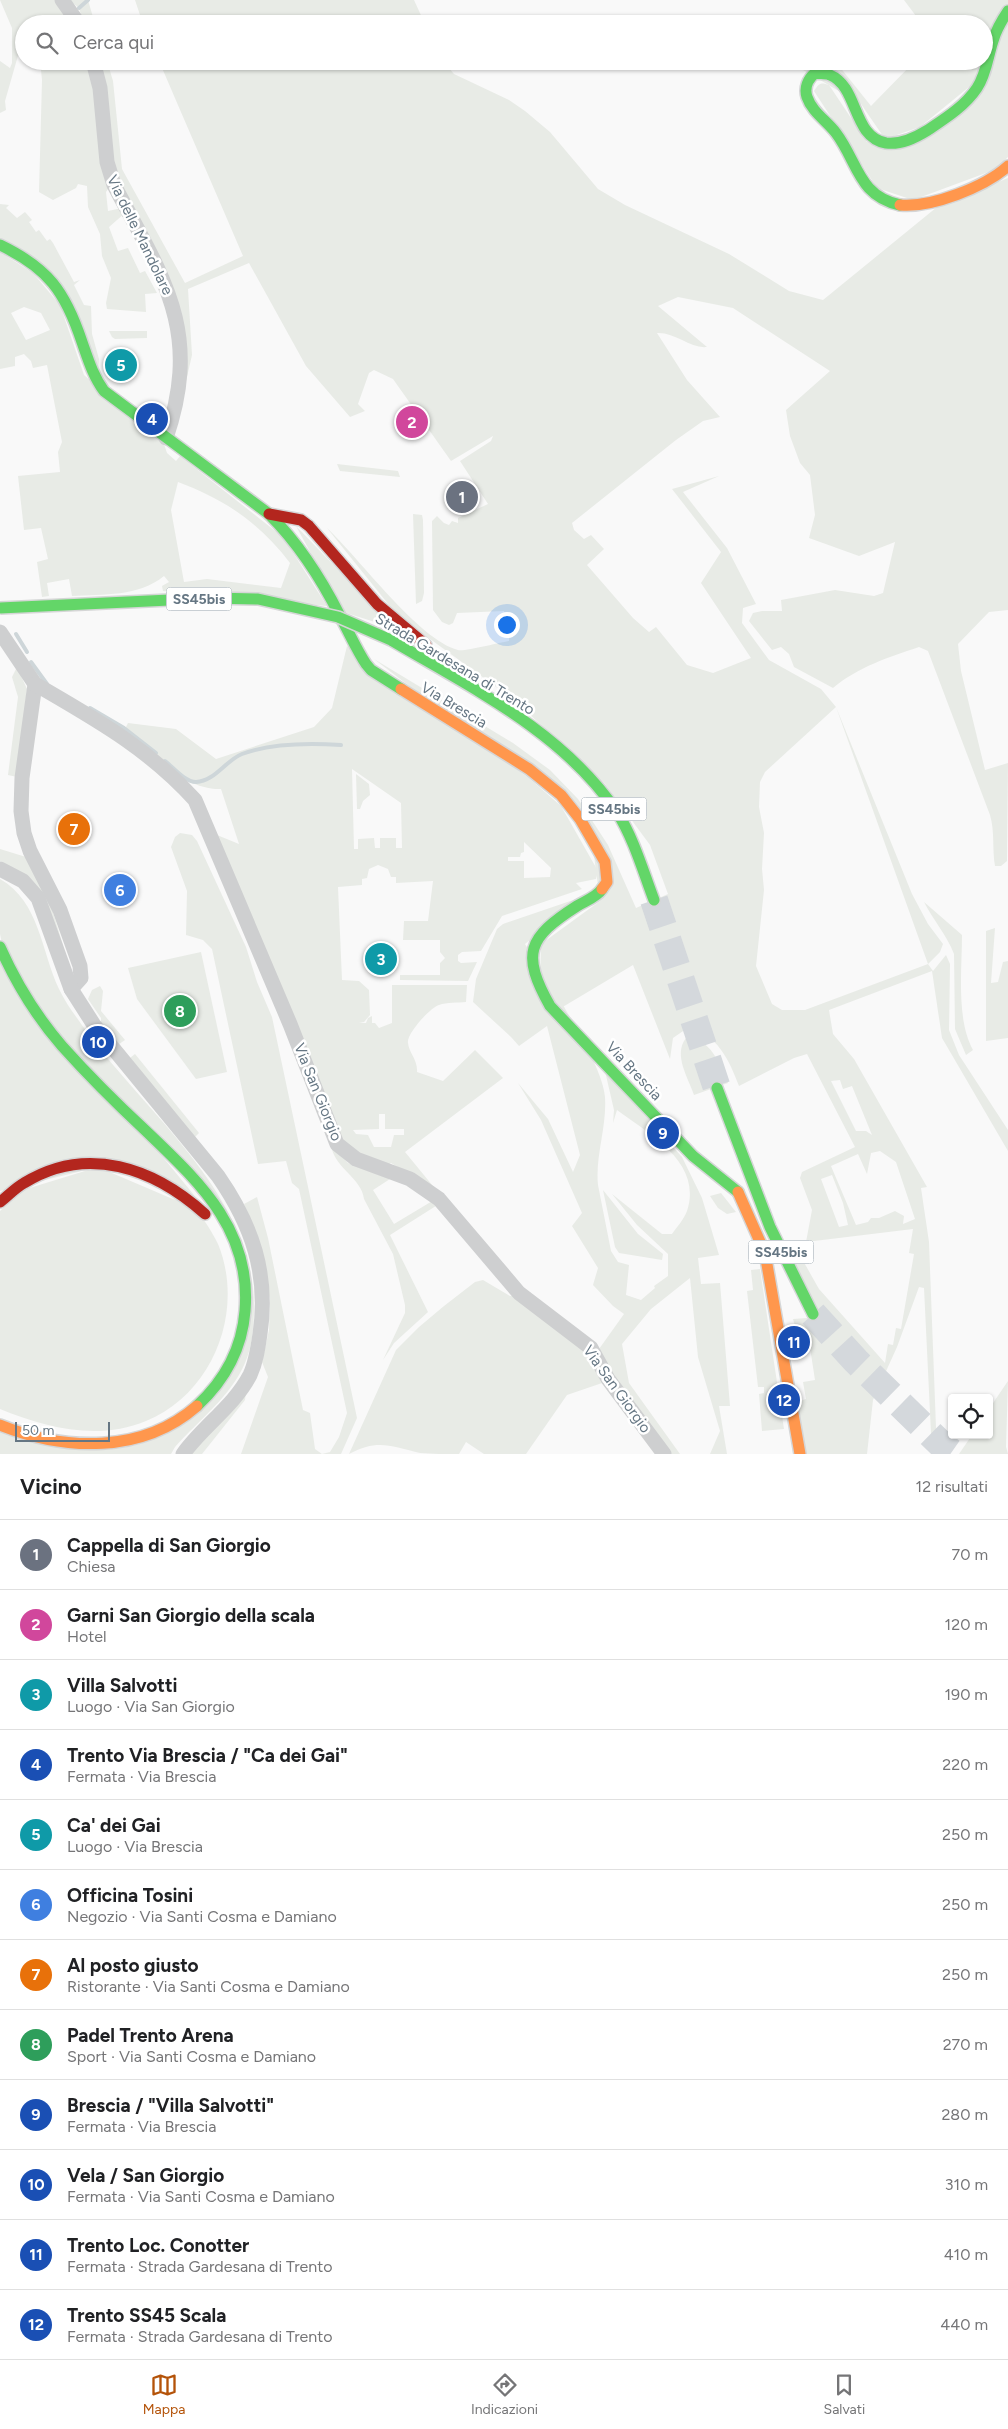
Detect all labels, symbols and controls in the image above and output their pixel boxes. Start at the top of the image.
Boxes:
search box [15,15,993,70]
icon: search [33,29,61,57]
text: Cerca qui [73,31,154,54]
street label: Via delle Mandolare [103,172,177,298]
pin: 5 [105,346,137,384]
pin: 4 [136,400,168,438]
pin: 2 [396,403,428,441]
pin: 1 [446,478,478,516]
road number: SS45bis [166,588,232,610]
street label: Strada Gardesana di Trento [372,609,538,719]
your location [494,612,520,638]
street label: Via Brescia [418,678,490,732]
road number: SS45bis [582,798,646,821]
pin: 7 [58,810,90,848]
pin: 6 [104,871,136,909]
pin: 3 [365,940,397,978]
pin: 8 [164,992,196,1030]
pin: 10 [82,1023,114,1061]
street label: Via Brescia [602,1038,666,1104]
street label: Via San Giorgio [290,1041,346,1144]
pin: 9 [647,1114,679,1152]
road number: SS45bis [748,1240,814,1264]
pin: 11 [778,1323,810,1361]
street label: Via San Giorgio [579,1342,655,1437]
pin: 12 [768,1381,800,1419]
map controls [948,1394,993,1439]
button: locate [948,1394,993,1439]
scale bar [15,1419,110,1442]
text: 50 m [22,1422,54,1439]
text: Vicino [20,1474,82,1499]
text: 12 risultati [916,1477,988,1496]
text: Cappella di San Giorgio [67,1534,271,1557]
text: 1 [33,1545,39,1564]
text: 70 m [952,1545,988,1564]
text: Chiesa [67,1557,116,1576]
text: Garni San Giorgio della scala [67,1604,315,1627]
text: 2 [31,1615,41,1634]
text: 120 m [945,1615,988,1634]
text: Hotel [67,1627,107,1646]
text: Villa Salvotti [67,1674,178,1697]
text: 3 [32,1685,40,1704]
text: 190 m [945,1685,988,1704]
text: Luogo · Via San Giorgio [67,1697,235,1716]
text: Trento Via Brescia / "Ca dei Gai" [67,1744,348,1767]
text: 4 [31,1755,41,1774]
text: 220 m [942,1755,988,1774]
text: Fermata · Via Brescia [67,1767,216,1786]
text: Ca' dei Gai [67,1814,161,1837]
text: 5 [31,1825,41,1844]
text: 250 m [942,1825,988,1844]
text: Luogo · Via Brescia [67,1837,203,1856]
text: Officina Tosini [67,1884,193,1907]
text: 6 [31,1895,41,1914]
text: 250 m [942,1895,988,1914]
text: Negozio · Via Santi Cosma e Damiano [67,1907,337,1926]
text: Al posto giusto [67,1954,199,1977]
text: 7 [32,1965,40,1984]
text: 250 m [942,1965,988,1984]
text: Ristorante · Via Santi Cosma e Damiano [67,1977,350,1996]
text: Padel Trento Arena [67,2024,234,2047]
text: 8 [31,2035,41,2054]
text: 270 m [943,2035,988,2054]
text: Sport · Via Santi Cosma e Damiano [67,2047,316,2066]
text: Brescia / "Villa Salvotti" [67,2094,274,2117]
text: 9 [31,2105,41,2124]
text: 280 m [941,2105,988,2124]
text: Fermata · Via Brescia [67,2117,216,2136]
text: Vela / San Giorgio [67,2164,224,2187]
text: 10 [27,2175,45,2194]
text: 310 m [945,2175,988,2194]
text: Fermata · Via Santi Cosma e Damiano [67,2187,335,2206]
text: Trento Loc. Conotter [67,2234,249,2257]
text: 11 [29,2245,43,2264]
text: 410 m [944,2245,988,2264]
text: Fermata · Strada Gardesana di Trento [67,2257,333,2276]
text: Trento SS45 Scala [67,2304,226,2327]
text: 12 [28,2315,44,2334]
text: 440 m [940,2315,988,2334]
text: Fermata · Strada Gardesana di Trento [67,2327,333,2346]
tab: Mappa [143,2371,185,2418]
tab: Indicazioni [471,2371,538,2418]
tab: Salvati [824,2371,865,2418]

